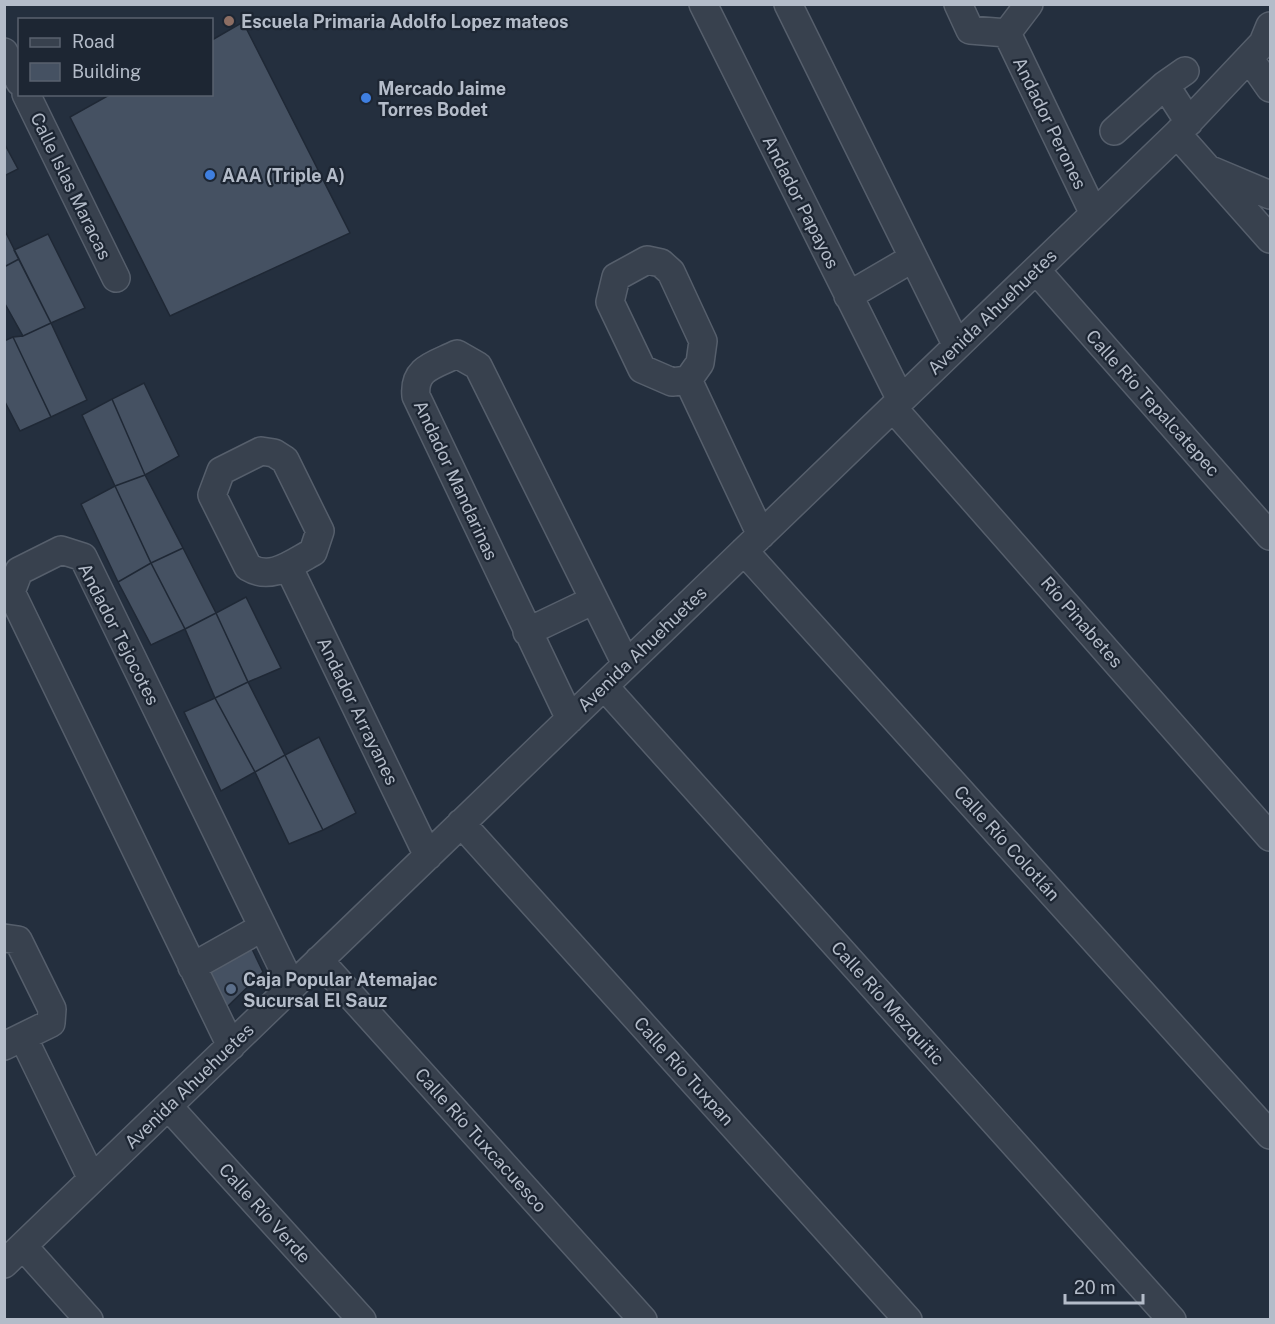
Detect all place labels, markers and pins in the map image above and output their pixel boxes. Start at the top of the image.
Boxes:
place label: Escuela Primaria Adolfo Lopez mateos [241,11,569,32]
marker: Escuela Primaria Adolfo Lopez mateos [222,14,236,28]
place label: Mercado Jaime Torres Bodet [378,78,506,120]
marker: Mercado Jaime Torres Bodet [359,91,373,105]
place label: AAA (Triple A) [222,165,345,186]
marker: AAA (Triple A) [203,168,217,182]
place label: Caja Popular Atemajac Sucursal El Sauz [243,969,438,1011]
marker: Caja Popular Atemajac Sucursal El Sauz [224,982,238,996]

